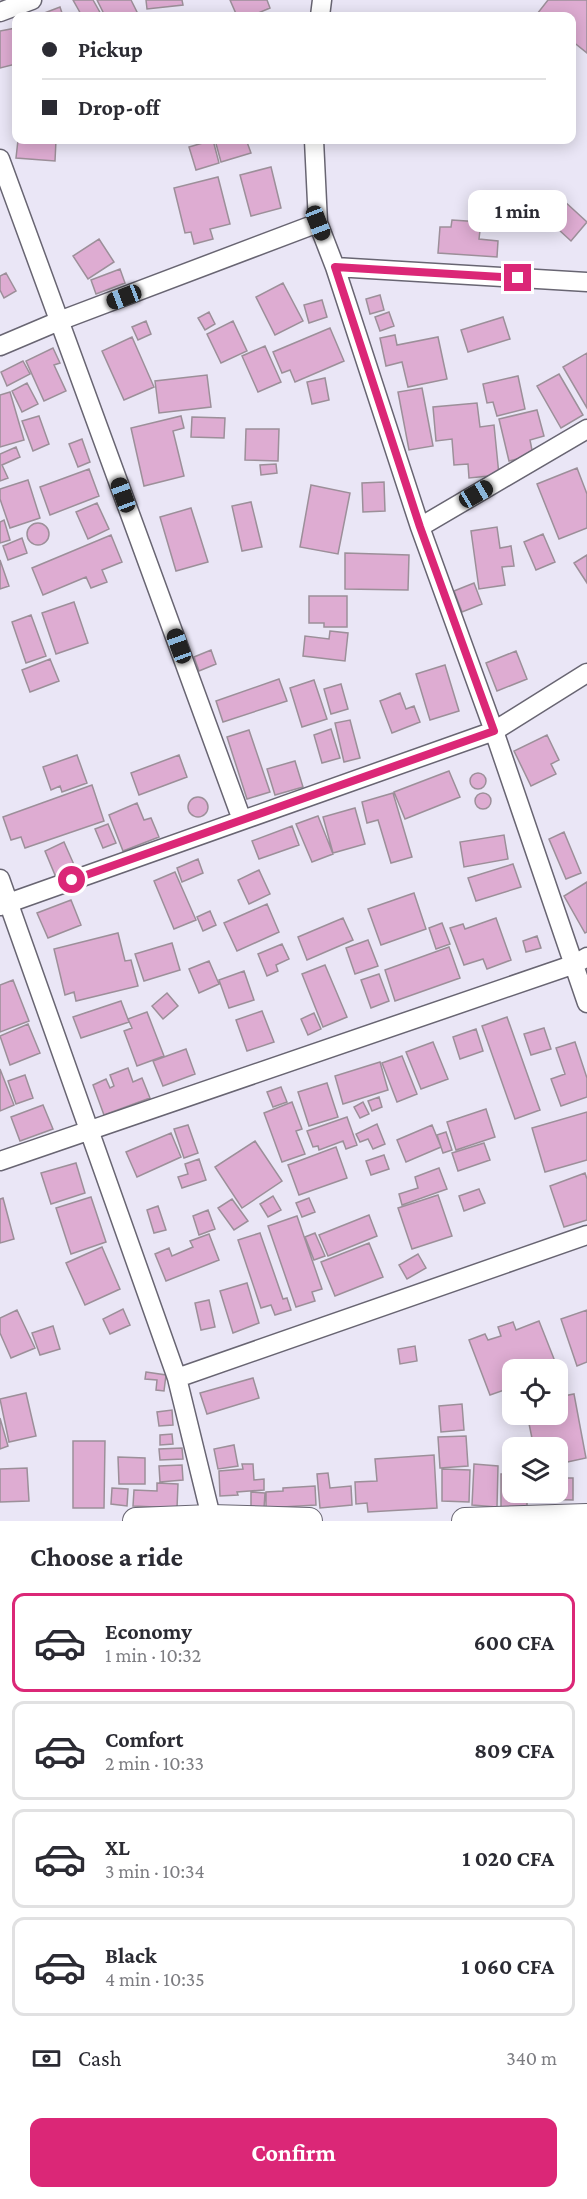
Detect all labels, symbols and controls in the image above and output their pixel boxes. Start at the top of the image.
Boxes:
text: Pickup [78,37,143,62]
text: Drop-off [78,95,160,120]
callout: 1 min [468,191,568,233]
text: 1 min [495,200,540,222]
car [303,203,333,243]
route end [504,264,531,291]
car [104,282,144,312]
car [108,475,138,515]
car [456,477,496,511]
car [164,626,194,666]
route start [58,866,85,893]
map controls [502,1359,568,1503]
button: locate [502,1359,568,1425]
button: layers [502,1437,568,1503]
text: Choose a ride [30,1542,183,1572]
icon: car [33,1616,87,1670]
text: Economy [105,1619,192,1644]
text: 600 CFA [474,1630,554,1655]
text: 1 min · 10:32 [105,1644,201,1666]
icon: car [33,1724,87,1778]
text: Comfort [105,1727,183,1752]
text: 809 CFA [474,1738,554,1763]
text: 2 min · 10:33 [105,1752,204,1774]
icon: car [33,1832,87,1886]
text: XL [105,1835,130,1860]
text: 1 020 CFA [462,1846,554,1871]
text: 3 min · 10:34 [105,1860,205,1882]
icon: car [33,1940,87,1994]
text: Black [105,1943,157,1968]
text: 1 060 CFA [461,1954,554,1979]
text: 4 min · 10:35 [105,1968,205,1990]
icon: cash [30,2042,63,2075]
text: Cash [78,2046,122,2071]
text: 340 m [506,2047,557,2069]
button: Confirm [30,2118,557,2187]

